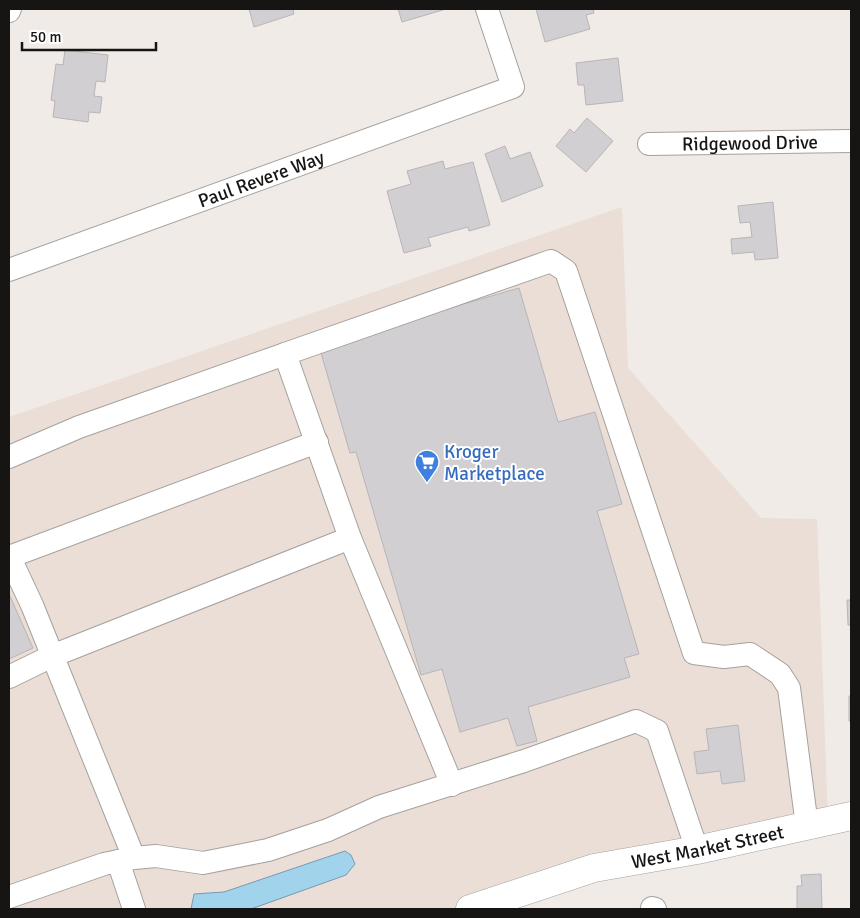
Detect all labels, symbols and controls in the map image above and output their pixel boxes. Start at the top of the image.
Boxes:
scale bar [22,20,156,52]
text: 50 m [30,28,61,46]
street label: Ridgewood Drive [682,130,818,157]
street label: Paul Revere Way [195,146,328,213]
place label: Kroger Marketplace [444,440,545,486]
supermarket icon: Kroger Marketplace [414,449,440,483]
street label: West Market Street [629,820,786,874]

